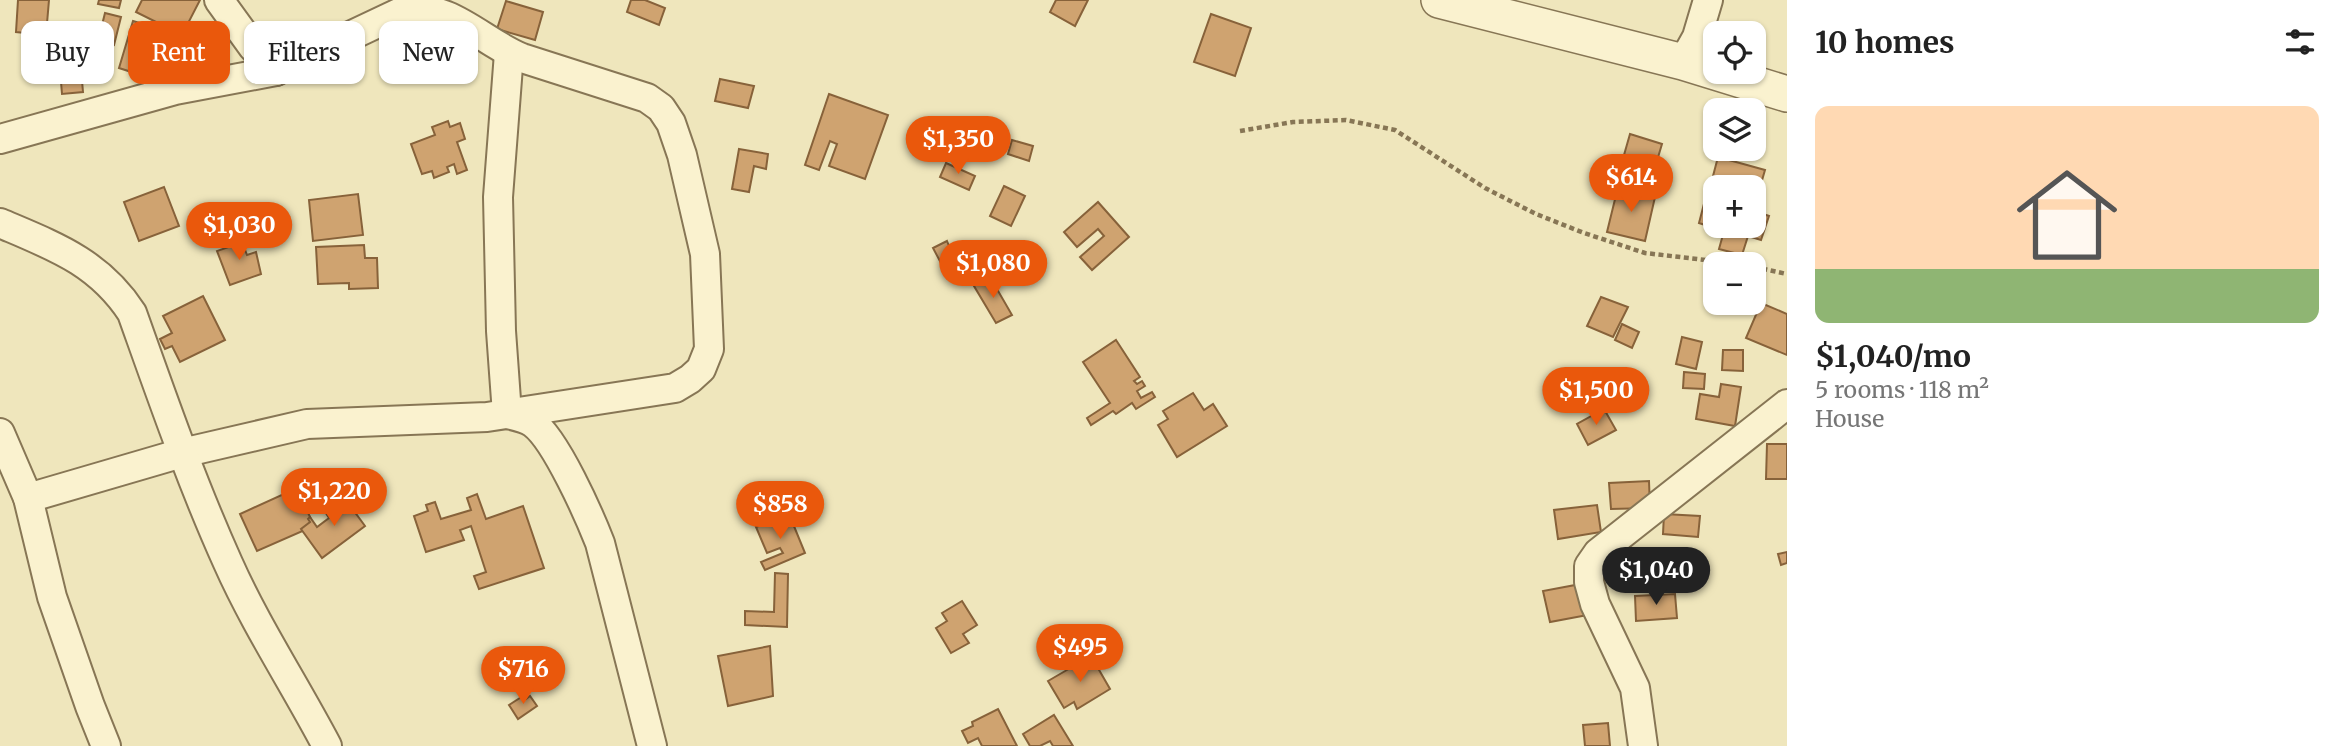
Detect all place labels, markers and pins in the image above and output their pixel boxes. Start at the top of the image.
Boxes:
pin: $1,350 [901,116,1015,176]
pin: $614 [1590,154,1672,214]
pin: $1,030 [182,202,296,262]
pin: $1,080 [936,240,1050,300]
pin: $1,500 [1539,368,1653,427]
pin: $1,220 [277,468,391,528]
pin: $858 [739,482,821,541]
pin: $1,040 [1599,548,1713,607]
pin: $495 [1039,624,1121,684]
pin: $716 [482,646,564,706]

